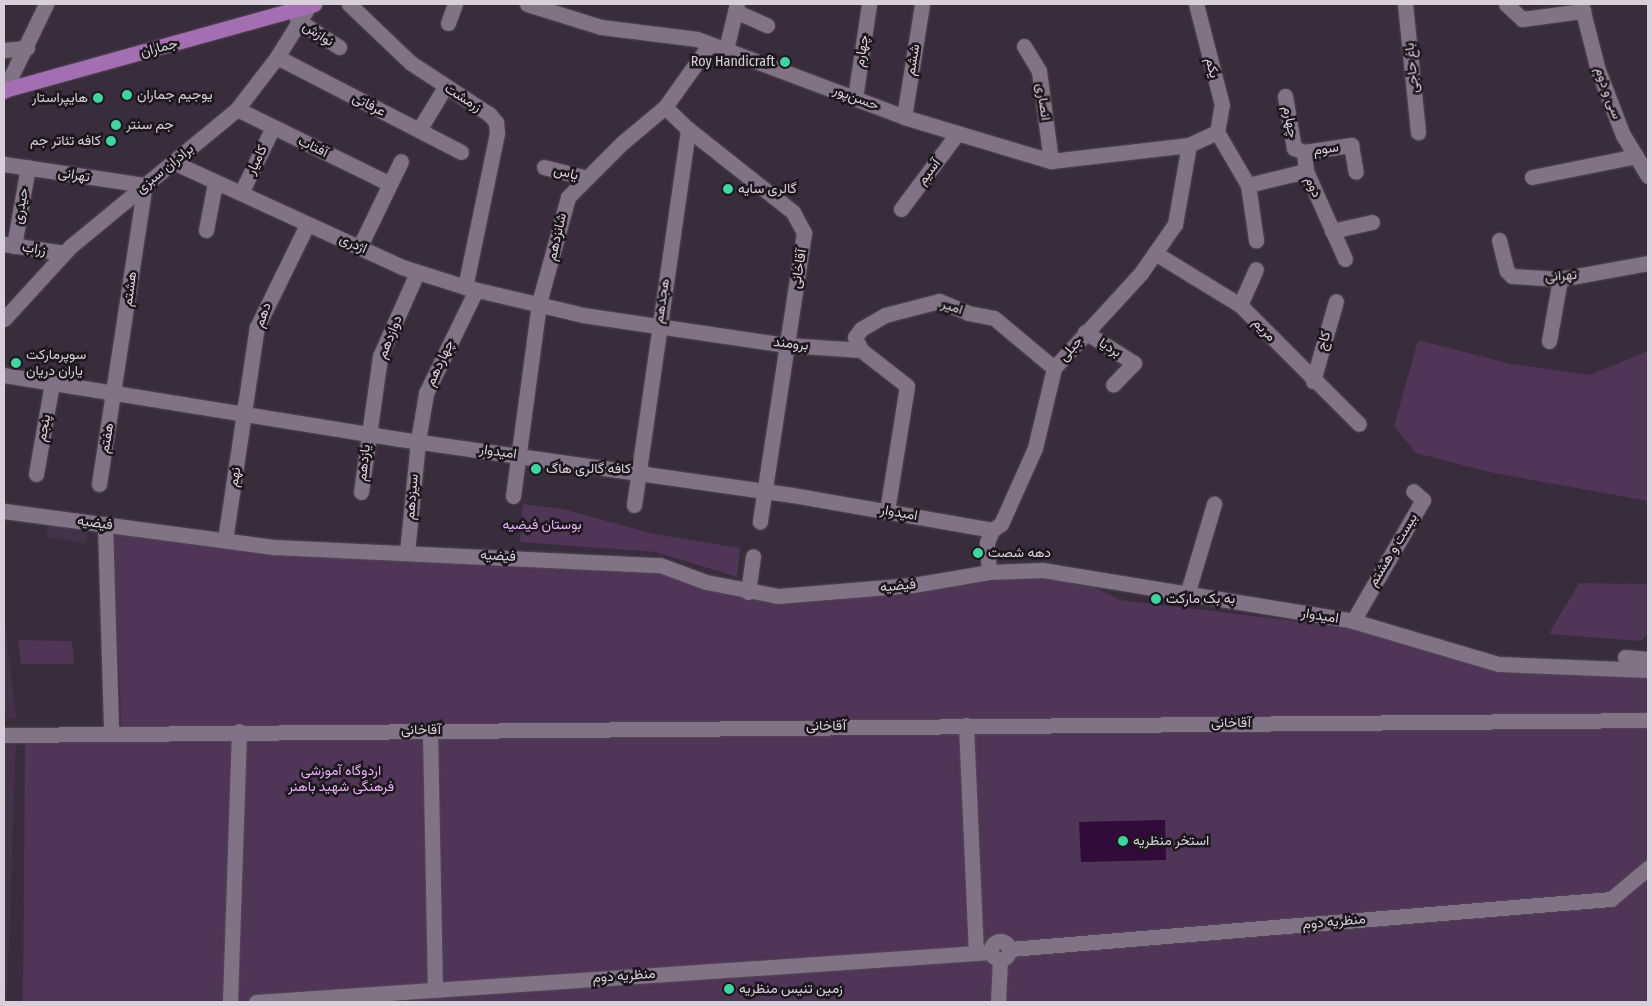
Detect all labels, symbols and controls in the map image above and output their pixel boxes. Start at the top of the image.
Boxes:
street label: نوازش [299,18,337,50]
street label: چهارم [851,34,873,68]
street label: جماران [139,35,179,61]
street label: باغ حاجی [1401,42,1423,94]
street label: ششم [902,43,924,77]
place label: Roy Handicraft [691,54,775,70]
marker: Roy Handicraft [779,56,791,68]
street label: یکم [1201,56,1223,80]
street label: سی و دوم [1591,65,1625,121]
street label: زرمشت [441,80,485,116]
street label: حسن‌پور [831,82,881,114]
street label: انصاری [1032,82,1054,122]
place label: یوجیم جماران [137,87,213,103]
marker: یوجیم جماران [121,89,133,101]
place label: هایپراستار [32,90,88,106]
street label: عرفاتی [350,90,388,120]
marker: هایپراستار [92,92,104,104]
street label: چهارم [1279,105,1301,139]
place label: جم سنتر [126,117,174,133]
marker: جم سنتر [110,119,122,131]
place label: کافه تئاتر جم [30,133,101,149]
street label: آفتاب [295,133,331,161]
marker: کافه تئاتر جم [105,135,117,147]
street label: سوم [1312,139,1340,159]
street label: برادران سبزی [133,141,197,197]
street label: کامیار [243,142,271,178]
street label: آسیم [914,156,944,188]
street label: یاس [552,162,580,184]
street label: تهرانی [57,164,91,186]
street label: دوم [1301,174,1325,200]
place label: گالری سایه [738,181,797,197]
marker: گالری سایه [722,183,734,195]
street label: حیدری [10,187,32,225]
street label: شانزدهم [543,212,571,262]
street label: اژدری [337,231,369,257]
street label: زراب [21,239,47,259]
street label: آقاخانی [788,248,810,290]
street label: تهرانی [1544,267,1578,285]
street label: هشتم [119,270,141,308]
street label: هجدهم [651,277,673,325]
street label: امیر [939,296,965,318]
street label: دهم [251,300,275,330]
street label: دوازدهم [374,313,406,361]
street label: مریم [1249,315,1279,345]
street label: کاج [1313,329,1335,353]
street label: جبلی [1056,333,1086,365]
street label: برومند [773,334,809,354]
street label: بردیا [1096,335,1124,361]
street label: چهاردهم [422,337,458,389]
place label: سوپرمارکت یاران دریان [26,347,86,380]
marker: سوپرمارکت یاران دریان [10,357,22,369]
street label: پنجم [33,413,55,443]
street label: هفتم [96,421,118,455]
street label: امیدوار [478,441,518,463]
street label: یازدهم [354,444,374,482]
place label: کافه گالری هاگ [546,461,631,477]
marker: کافه گالری هاگ [530,463,542,475]
street label: نهم [225,466,245,488]
street label: سیزدهم [402,473,422,521]
street label: امیدوار [879,501,919,525]
street label: بیست و هشتم [1365,510,1421,590]
street label: فیضیه [76,512,114,534]
park label: بوستان فیضیه [502,517,582,533]
place label: دهه شصت [988,545,1051,561]
street label: فیضیه [480,547,516,565]
marker: دهه شصت [972,547,984,559]
street label: فیضیه [879,576,917,596]
place label: به بک مارکت [1166,591,1235,607]
marker: به بک مارکت [1150,593,1162,605]
street label: امیدوار [1300,605,1340,627]
street label: آقاخانی [1211,715,1251,731]
street label: آقاخانی [806,718,846,734]
street label: آقاخانی [401,722,441,738]
park label: اردوگاه آموزشی فرهنگی شهید باهنر [288,763,394,796]
place label: استخر منظریه [1133,833,1209,849]
marker: استخر منظریه [1117,835,1129,847]
street label: منظریه دوم [1302,911,1366,933]
street label: منظریه دوم [592,965,656,987]
place label: زمین تنیس منظریه [739,981,843,997]
marker: زمین تنیس منظریه [723,983,735,995]

